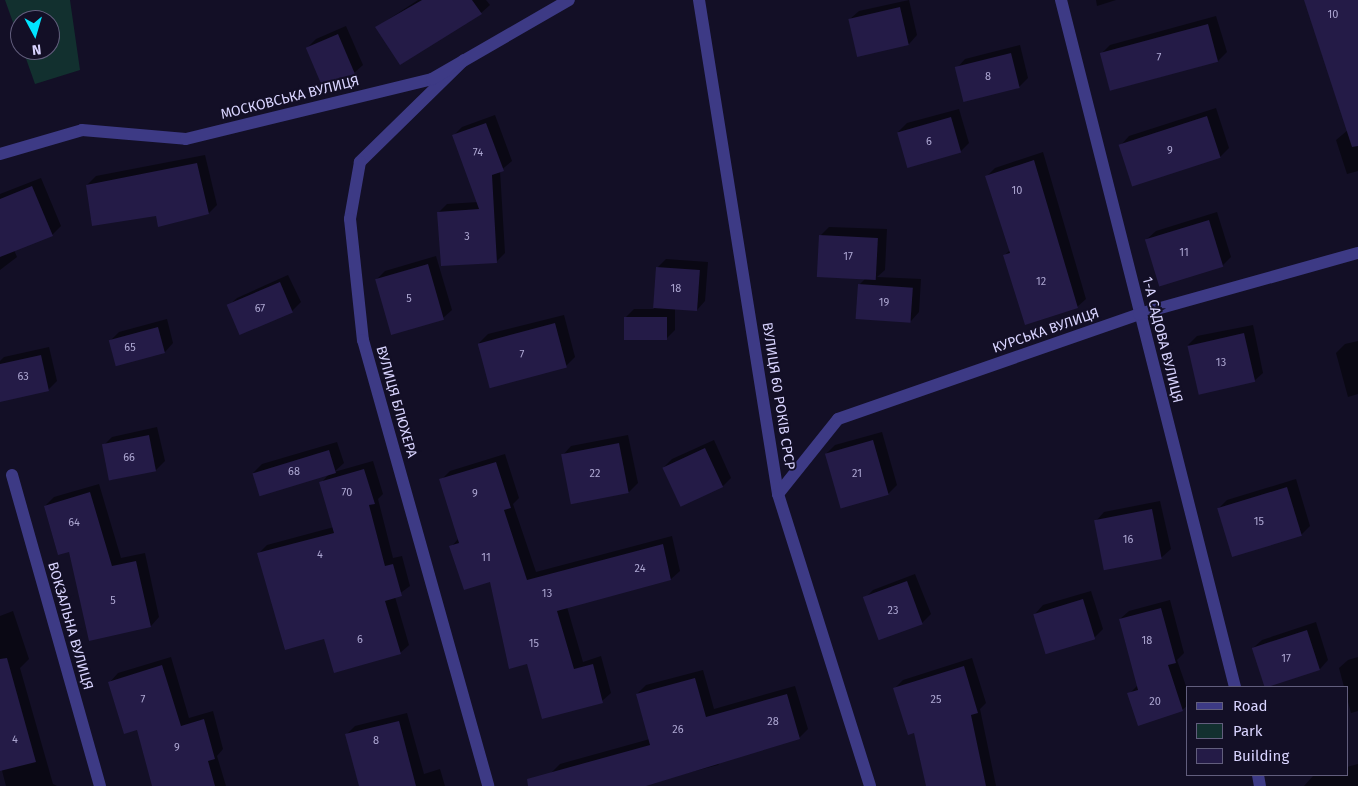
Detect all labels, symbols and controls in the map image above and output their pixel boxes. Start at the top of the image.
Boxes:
house number: 10 [1328,8,1338,22]
north arrow [10,10,60,60]
text: N [31,40,42,58]
house number: 7 [1157,51,1161,65]
house number: 8 [985,70,991,84]
street label: МОСКОВСЬКА ВУЛИЦЯ [219,73,361,123]
house number: 6 [926,135,932,149]
house number: 9 [1167,144,1173,158]
house number: 74 [473,146,483,160]
house number: 10 [1012,184,1022,198]
house number: 3 [464,230,470,244]
house number: 11 [1179,246,1189,260]
house number: 17 [843,250,853,264]
house number: 12 [1036,275,1046,289]
street label: 1-А САДОВА ВУЛИЦЯ [1138,275,1186,405]
house number: 18 [671,282,681,296]
house number: 5 [406,292,412,306]
house number: 19 [879,296,889,310]
house number: 67 [255,302,265,316]
street label: КУРСЬКА ВУЛИЦЯ [990,305,1102,357]
street label: ВУЛИЦЯ 60 РОКІВ СРСР [758,321,798,471]
house number: 65 [124,341,136,355]
street label: ВУЛИЦЯ БЛЮХЕРА [372,344,420,460]
house number: 7 [520,348,524,362]
house number: 13 [1216,356,1226,370]
house number: 63 [17,370,29,384]
house number: 66 [123,451,135,465]
house number: 68 [288,465,300,479]
house number: 22 [590,467,600,481]
house number: 21 [852,467,862,481]
house number: 70 [342,486,352,500]
house number: 9 [472,487,478,501]
house number: 15 [1254,515,1264,529]
house number: 64 [68,516,80,530]
house number: 16 [1123,533,1133,547]
house number: 4 [317,548,323,562]
house number: 11 [481,551,491,565]
street label: ВОКЗАЛЬНА ВУЛИЦЯ [44,560,96,692]
house number: 24 [635,562,645,576]
house number: 13 [542,587,552,601]
house number: 5 [110,594,116,608]
house number: 23 [888,604,898,618]
house number: 6 [357,633,363,647]
house number: 18 [1142,634,1152,648]
house number: 15 [529,637,539,651]
house number: 17 [1281,652,1291,666]
legend [1186,686,1348,776]
house number: 7 [141,693,145,707]
house number: 25 [931,693,941,707]
house number: 20 [1149,695,1161,709]
text: Road [1233,697,1268,715]
house number: 28 [767,715,779,729]
text: Park [1233,722,1263,740]
house number: 26 [672,723,684,737]
house number: 4 [12,733,18,747]
house number: 8 [373,734,379,748]
house number: 9 [174,741,180,755]
text: Building [1233,747,1289,765]

